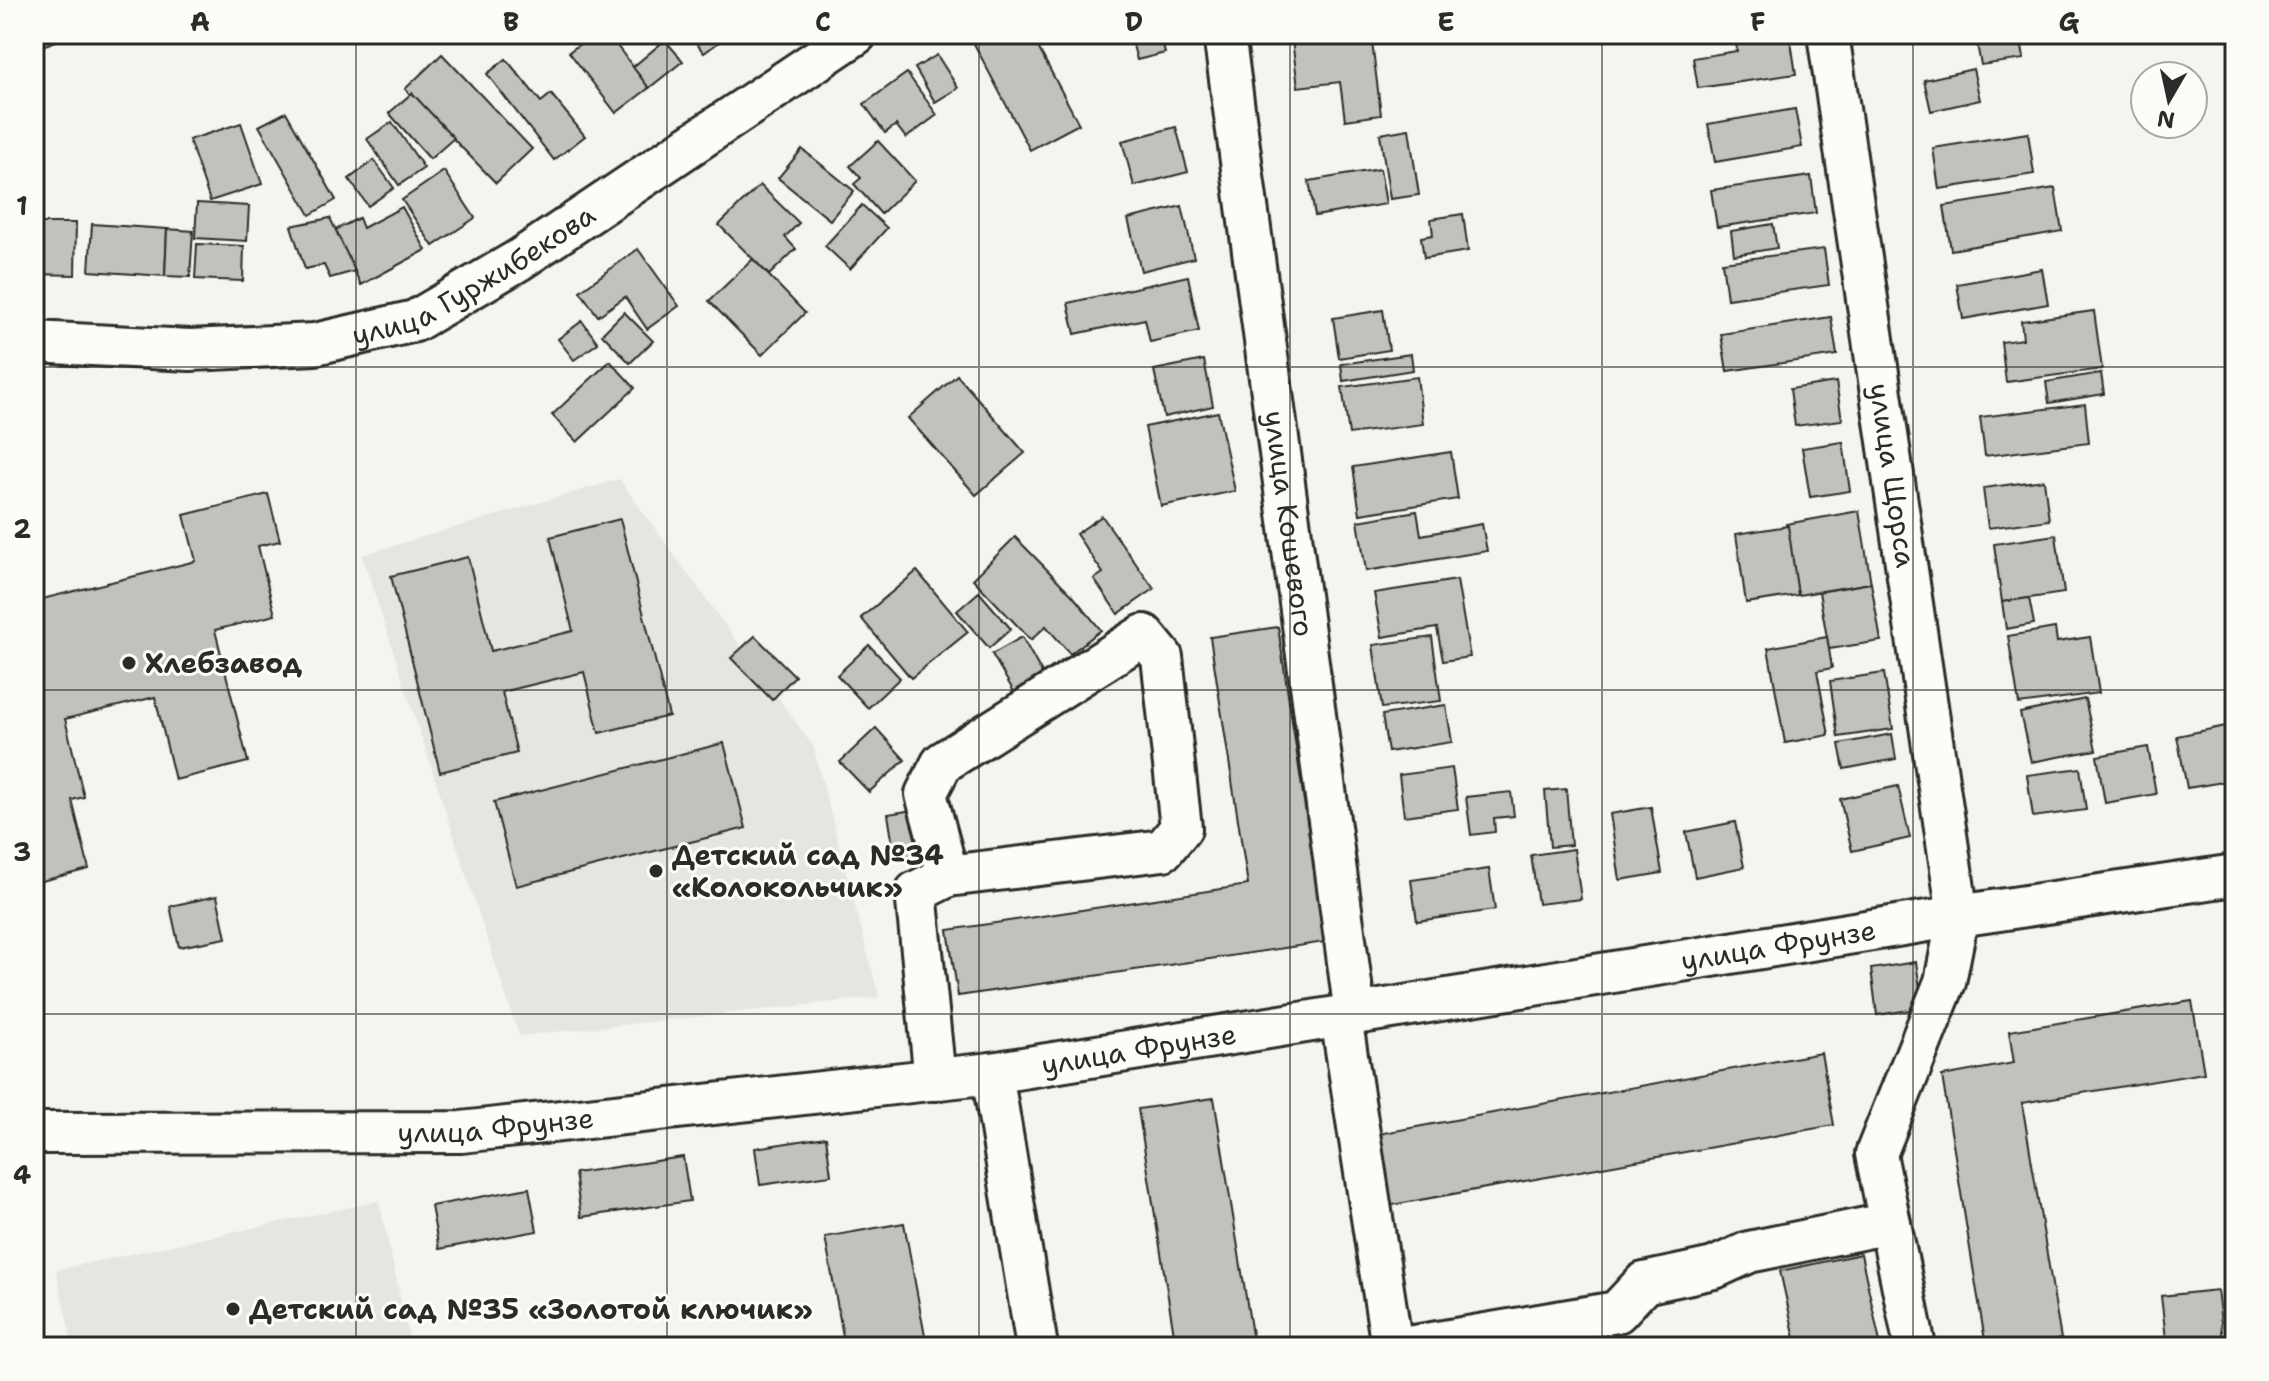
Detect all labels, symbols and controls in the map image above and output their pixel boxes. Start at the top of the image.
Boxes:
text: A [190,4,210,39]
text: B [503,4,519,39]
text: C [815,4,831,39]
text: D [1125,4,1143,39]
text: E [1437,4,1455,39]
text: F [1750,4,1766,39]
text: G [2059,4,2080,39]
north arrow [2129,60,2209,140]
text: N [2155,104,2177,135]
text: 1 [16,188,28,223]
street label: улица Гуржибекова [348,195,602,354]
street label: улица Щорса [1861,381,1925,570]
street label: улица Кошевого [1256,408,1323,639]
text: 2 [13,511,31,546]
place label: Хлебзавод [145,644,302,682]
marker: Хлебзавод [120,654,138,672]
text: 3 [13,834,31,869]
place label: Детский сад №34 «Колокольчик» [672,836,944,906]
marker: Детский сад №34 «Колокольчик» [647,862,665,880]
street label: улица Фрунзе [1678,911,1879,980]
street label: улица Фрунзе [1039,1015,1239,1084]
street label: улица Фрунзе [397,1098,596,1151]
text: 4 [13,1157,31,1192]
place label: Детский сад №35 «Золотой ключик» [249,1290,813,1328]
marker: Детский сад №35 «Золотой ключик» [224,1300,242,1318]

